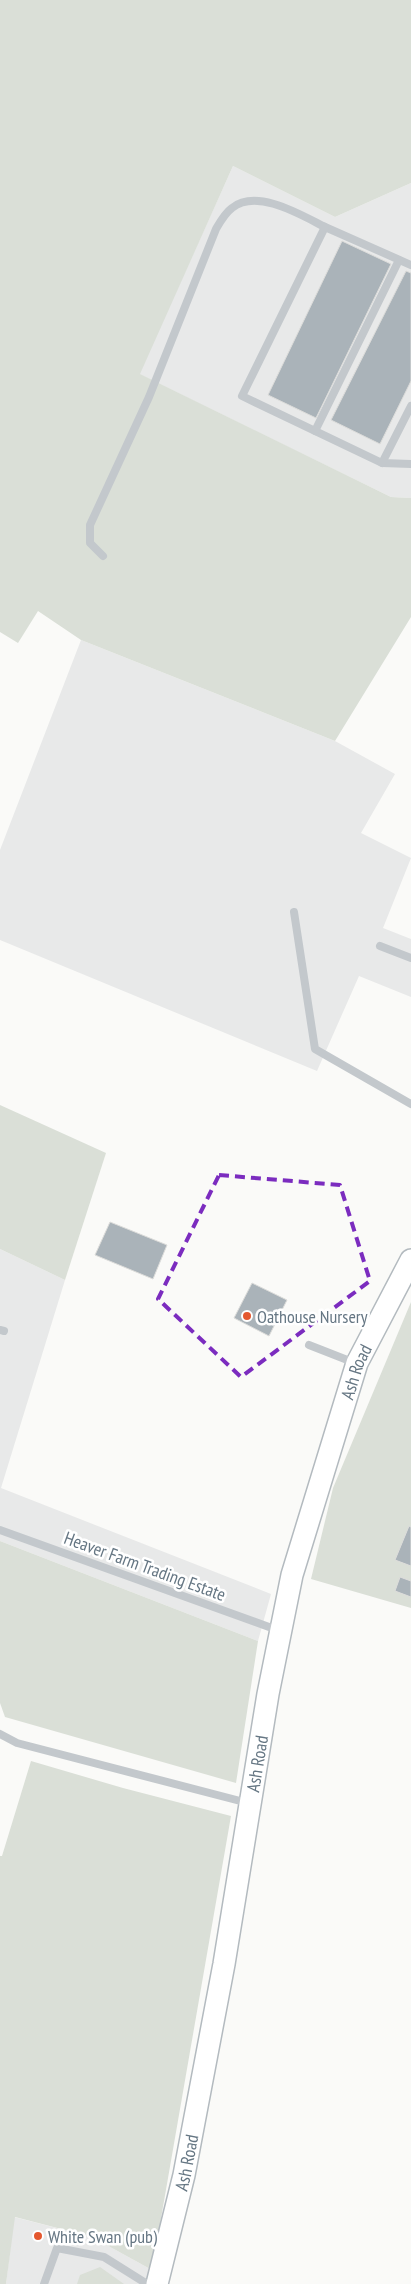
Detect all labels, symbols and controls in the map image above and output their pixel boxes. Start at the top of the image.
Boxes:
place label: Oathouse Nursery [257,1305,368,1328]
marker: Oathouse Nursery [241,1310,253,1322]
street label: Ash Road [335,1340,376,1402]
street label: Heaver Farm Trading Estate [61,1526,229,1606]
street label: Ash Road [241,1734,273,1794]
street label: Ash Road [169,2132,203,2193]
place label: White Swan (pub) [48,2225,158,2248]
marker: White Swan (pub) [32,2230,44,2242]

